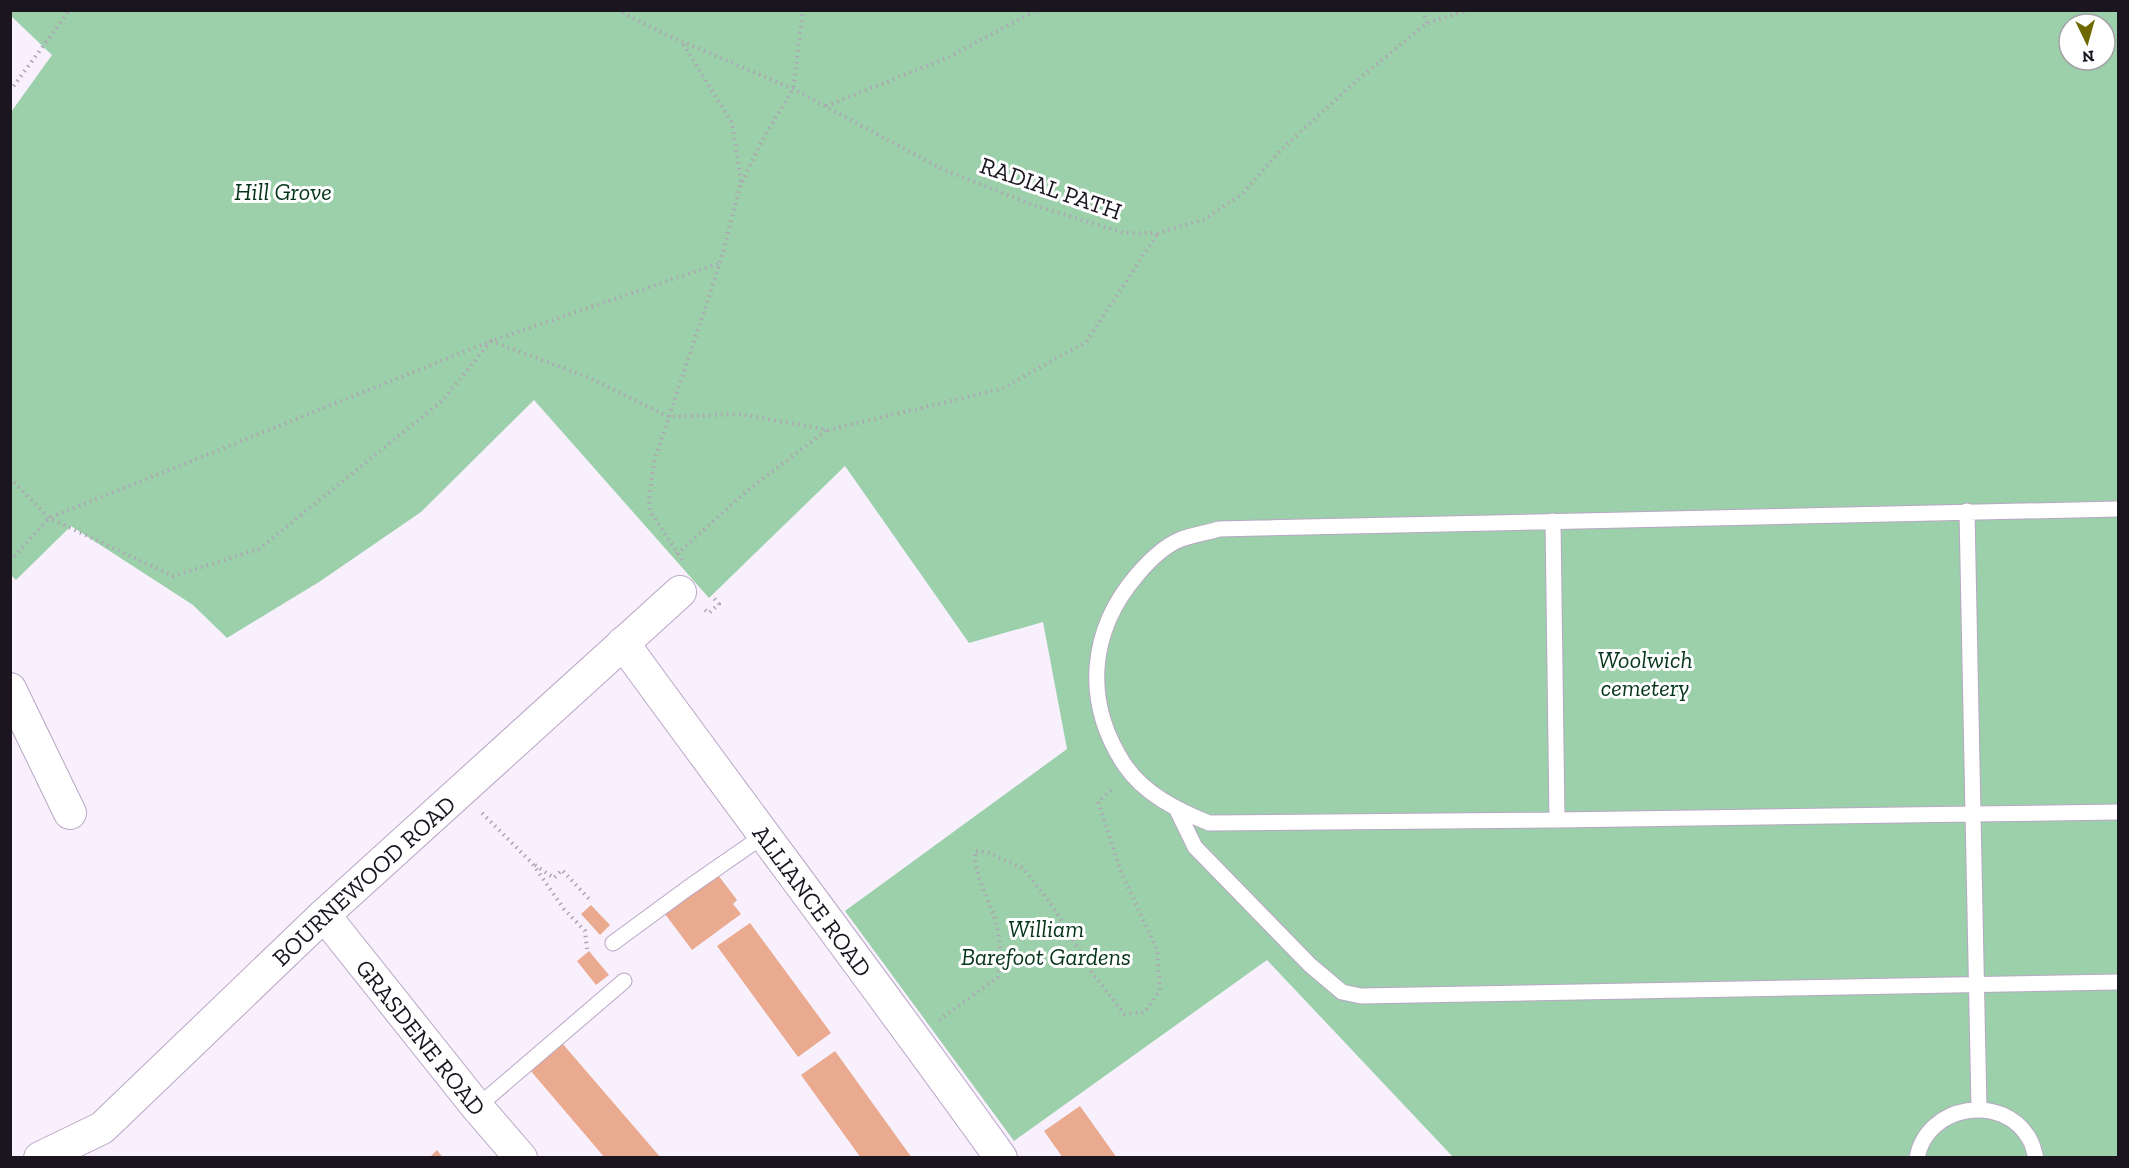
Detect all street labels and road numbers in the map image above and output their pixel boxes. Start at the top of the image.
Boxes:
street label: RADIAL PATH [976,150,1126,226]
street label: BOURNEWOOD ROAD [266,789,461,972]
street label: ALLIANCE ROAD [747,819,878,982]
street label: GRASDENE ROAD [350,953,492,1121]

